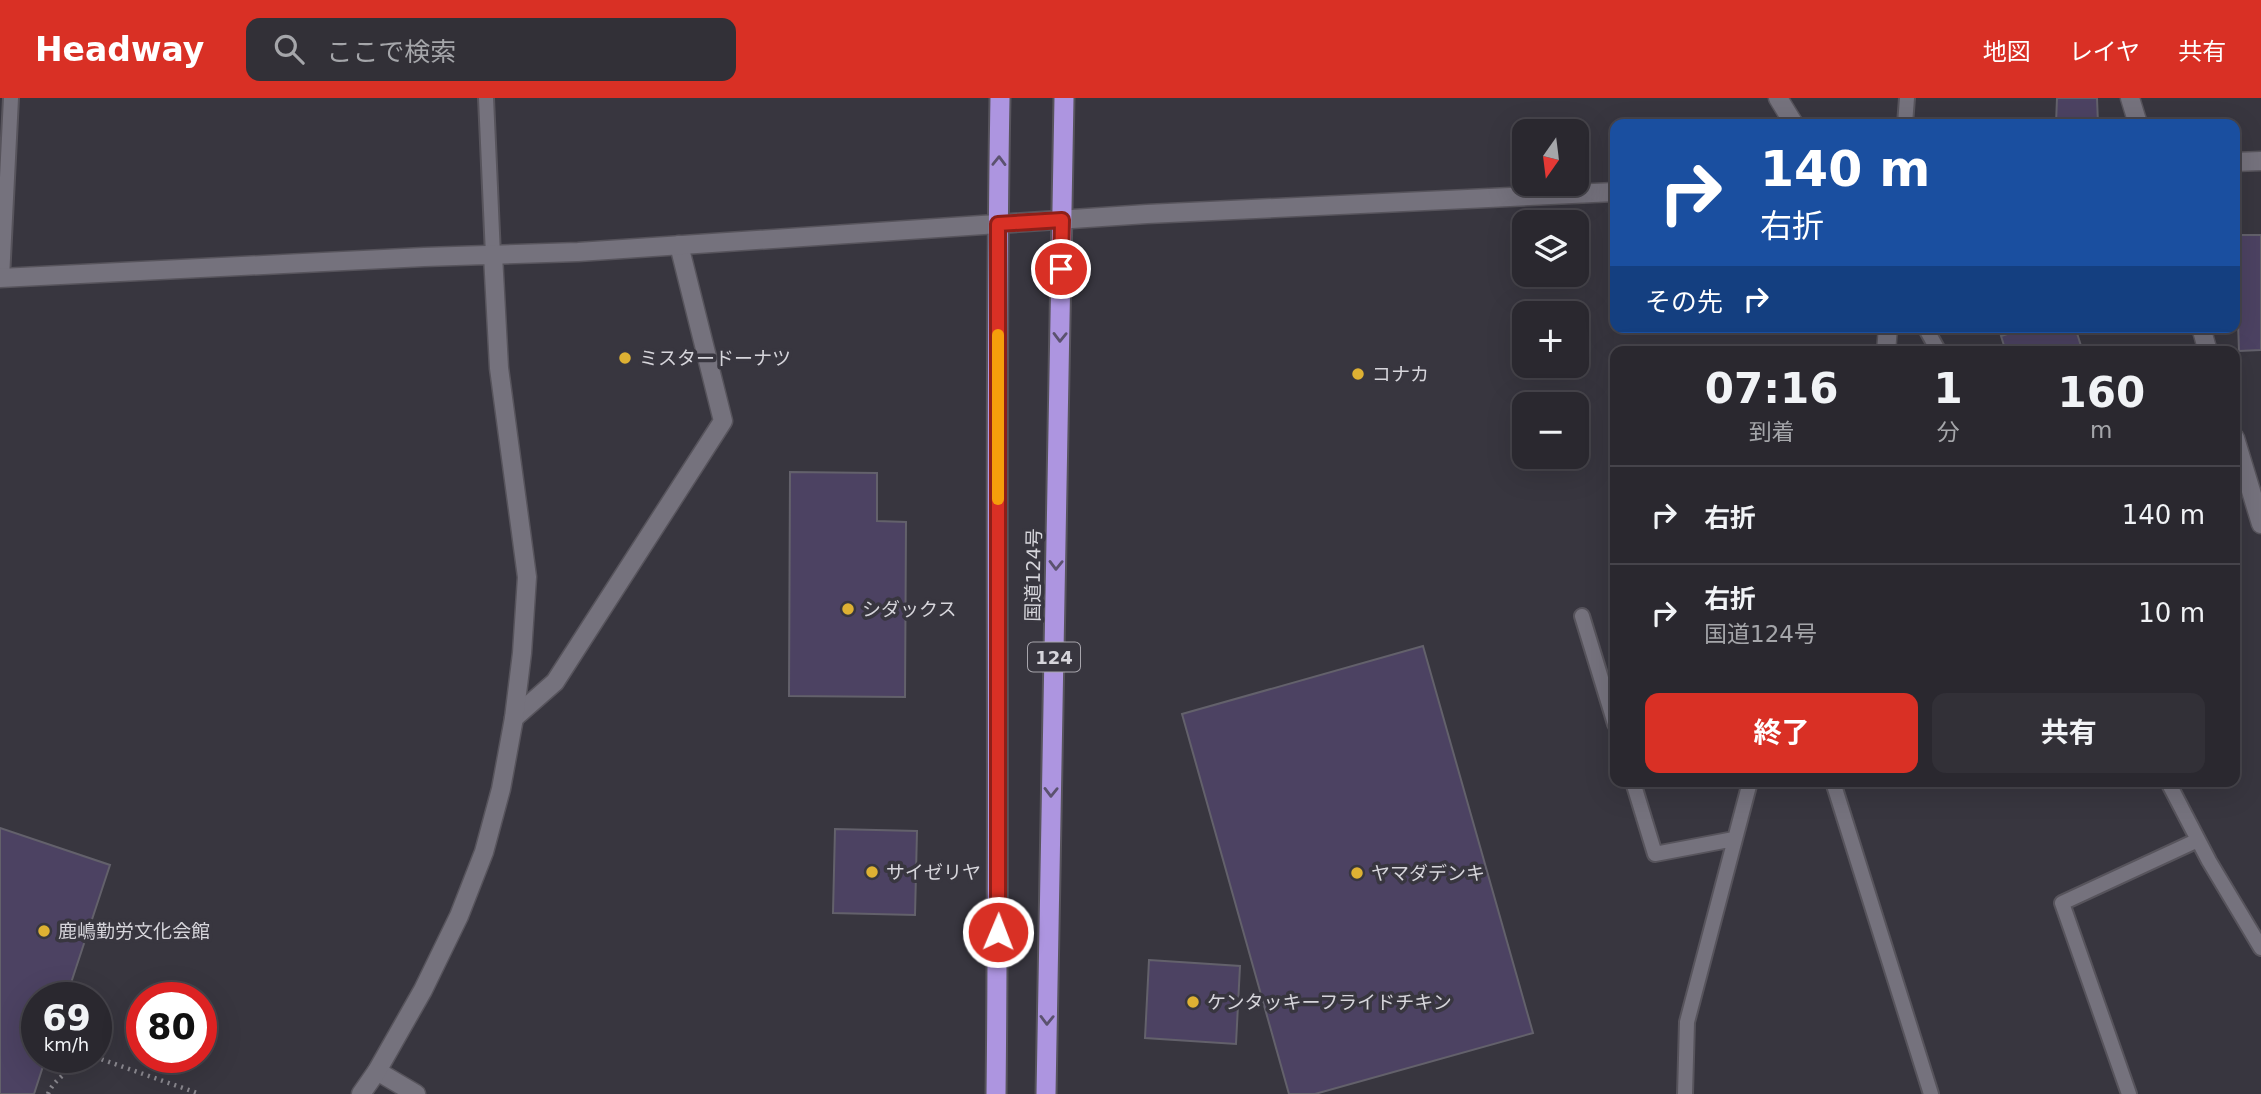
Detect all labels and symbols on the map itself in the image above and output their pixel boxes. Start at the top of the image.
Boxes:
north arrow [1512,119,1589,196]
one-way arrow [991,155,1007,166]
pin [1031,239,1091,299]
one-way arrow [1052,332,1067,343]
place label: ミスタードーナツ [639,347,791,369]
marker: ミスタードーナツ [617,350,633,366]
place label: コナカ [1372,363,1429,385]
marker: コナカ [1350,366,1366,382]
street label: 国道124号 [1021,528,1045,622]
one-way arrow [1048,560,1063,571]
place label: シダックス [862,598,956,620]
marker: シダックス [840,601,856,617]
road number: 124 [1028,642,1080,672]
one-way arrow [1044,787,1059,798]
place label: サイゼリヤ [886,861,981,883]
place label: ヤマダデンキ [1371,862,1485,884]
marker: サイゼリヤ [864,864,880,880]
marker: ヤマダデンキ [1349,865,1365,881]
position arrow [961,895,1035,969]
place label: 鹿嶋勤労文化会館 [58,920,210,942]
marker: 鹿嶋勤労文化会館 [36,923,52,939]
speed limit sign: 80 [126,982,217,1073]
place label: ケンタッキーフライドチキン [1207,991,1452,1013]
marker: ケンタッキーフライドチキン [1185,994,1201,1010]
one-way arrow [1040,1015,1055,1026]

